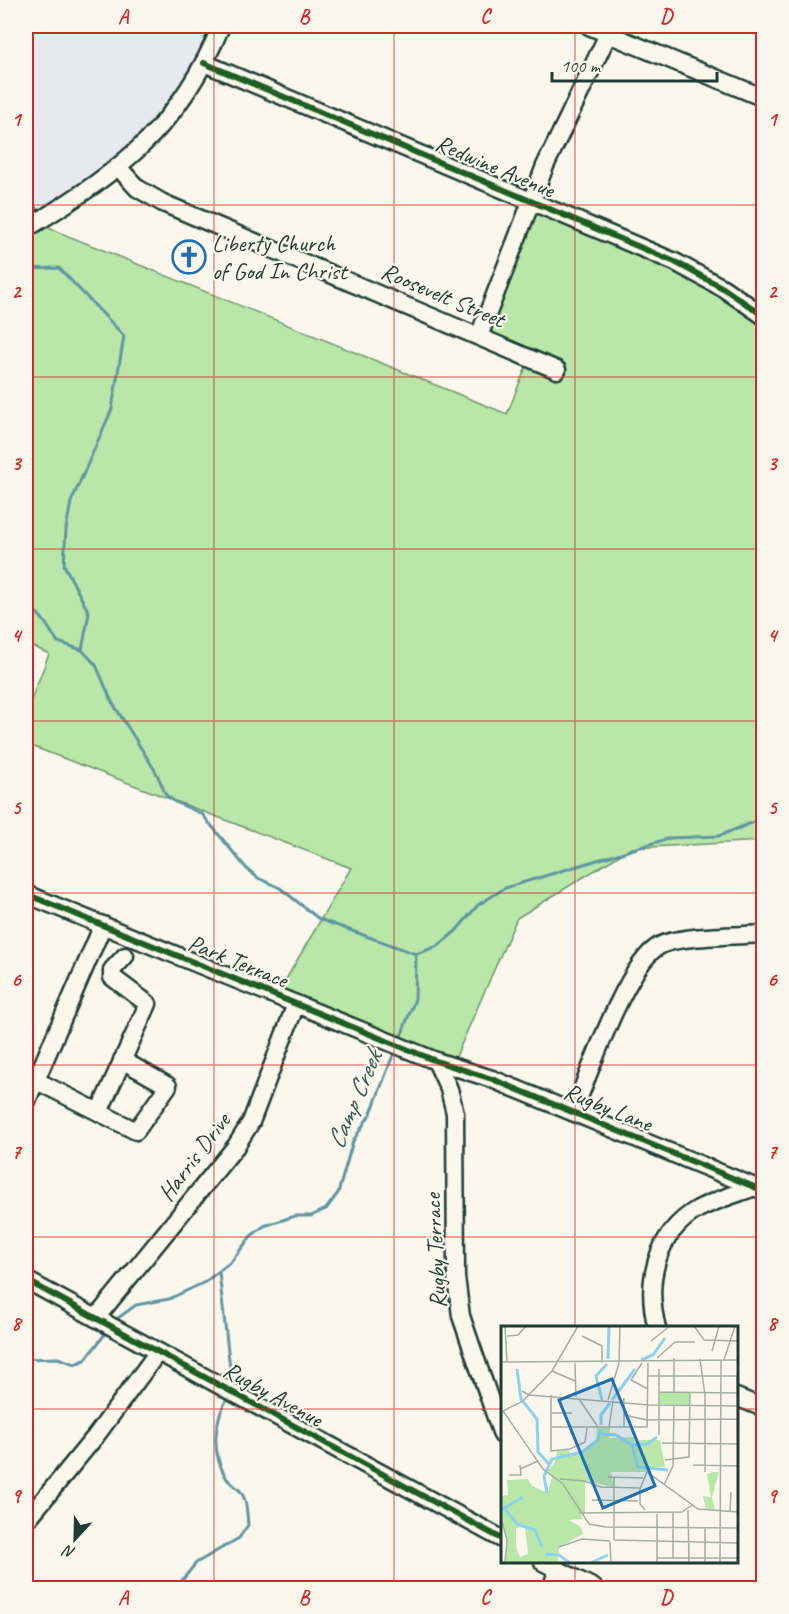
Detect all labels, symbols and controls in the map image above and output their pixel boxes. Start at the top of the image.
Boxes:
text: A [118,4,130,29]
text: B [299,4,311,29]
text: C [480,4,492,29]
text: D [660,4,674,29]
scale bar [552,45,717,83]
text: 100 m [561,55,602,77]
text: 1 [12,107,23,132]
text: 1 [768,107,779,132]
street label: Redwine Avenue [431,128,561,205]
place label: Liberty Church of God In Christ [212,228,349,286]
church icon: Liberty Church of God In Christ [171,239,207,275]
street label: Roosevelt Street [377,256,511,335]
text: 2 [12,279,23,304]
text: 2 [768,279,779,304]
text: 3 [12,451,23,476]
text: 3 [768,451,779,476]
text: 4 [12,623,24,648]
text: 4 [768,623,780,648]
text: 5 [12,795,23,820]
text: 5 [768,795,779,820]
street label: Park Terrace [184,928,294,995]
text: 6 [11,967,22,992]
text: 6 [767,967,778,992]
water label: Camp Creek [319,1042,391,1154]
street label: Rugby Lane [560,1076,659,1139]
street label: Harris Drive [151,1105,238,1207]
text: 7 [12,1139,23,1164]
text: 7 [768,1139,779,1164]
street label: Rugby Terrace [417,1190,453,1309]
text: 8 [12,1311,24,1336]
text: 8 [768,1311,780,1336]
inset map [501,1326,738,1563]
street label: Rugby Avenue [218,1354,330,1435]
text: 9 [12,1483,23,1508]
text: 9 [768,1483,779,1508]
north arrow [45,1509,105,1569]
text: N [59,1540,78,1563]
text: A [118,1585,130,1610]
text: B [299,1585,311,1610]
text: C [480,1585,492,1610]
text: D [660,1585,674,1610]

